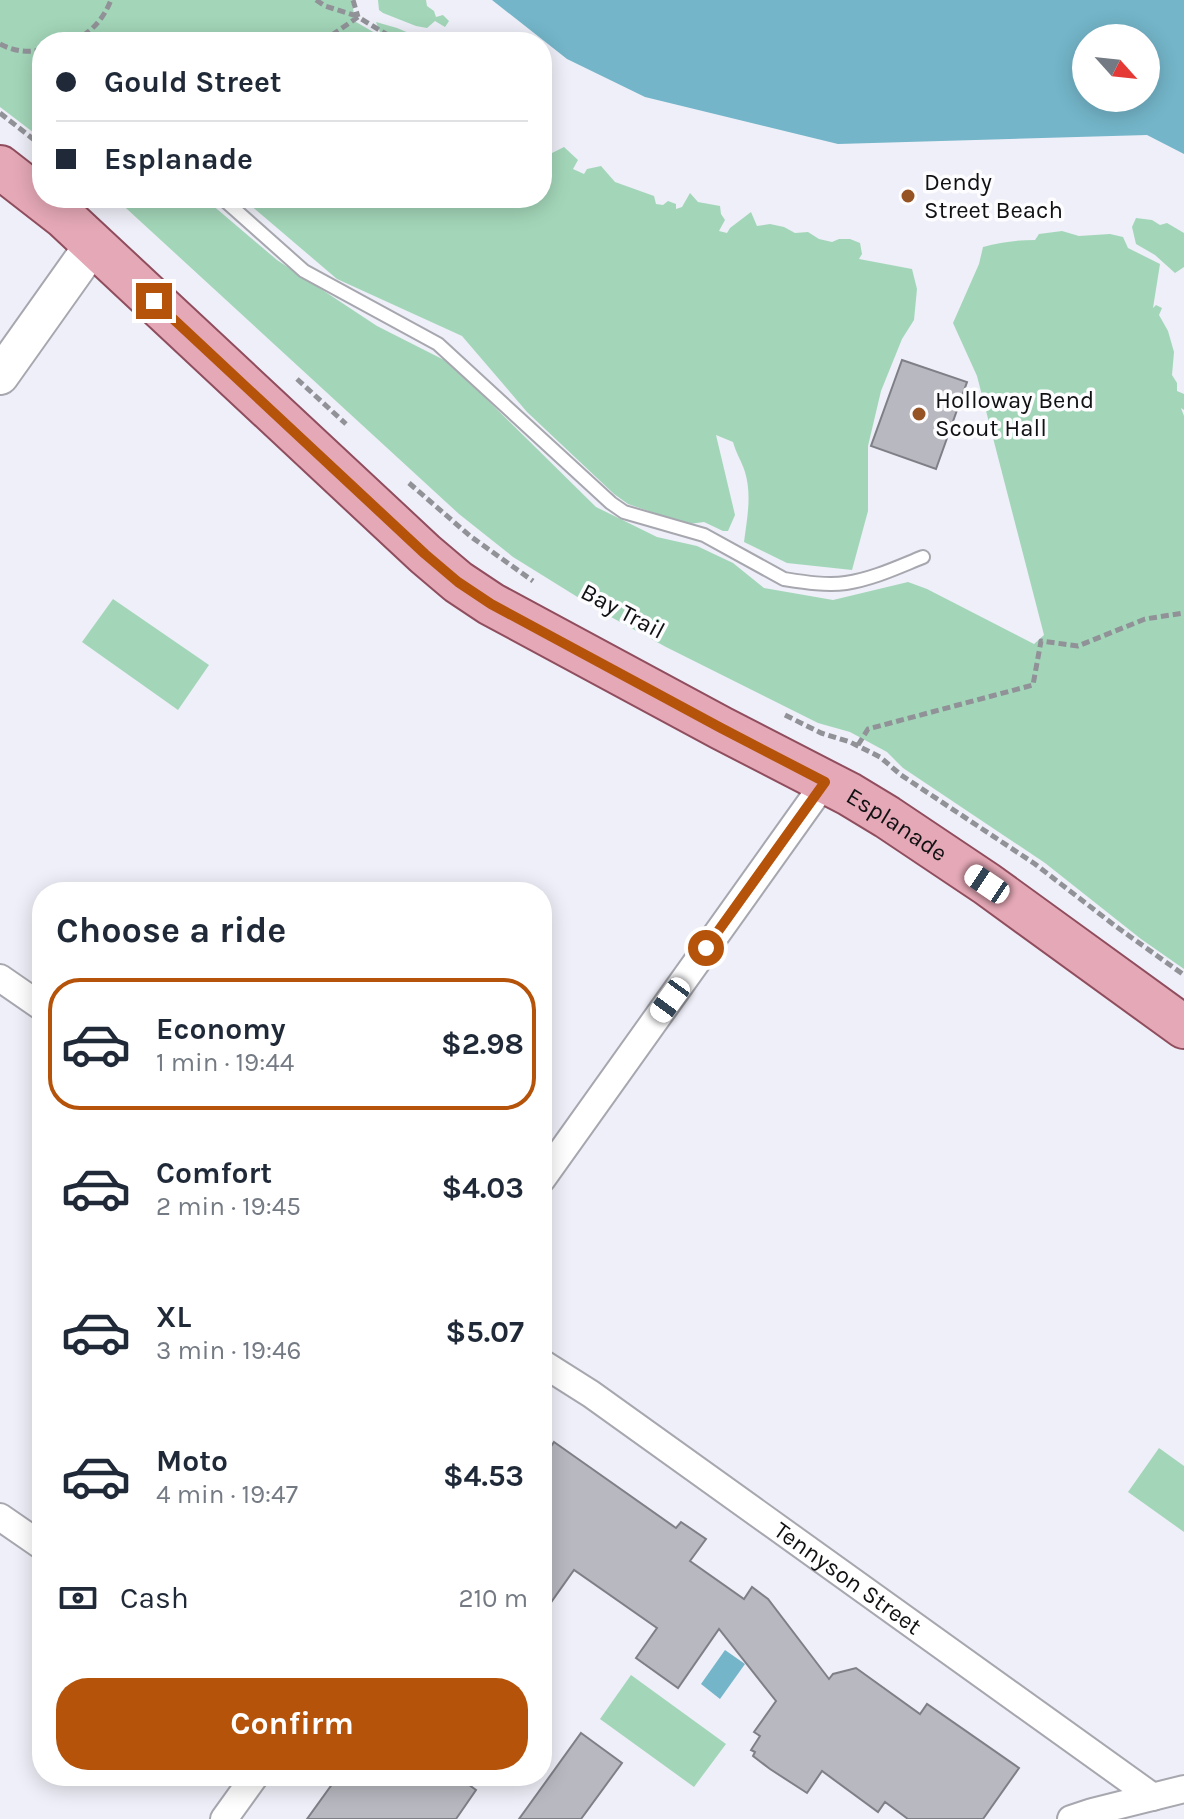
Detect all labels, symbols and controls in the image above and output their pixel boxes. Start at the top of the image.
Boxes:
north arrow [1072,24,1160,112]
map controls [1072,24,1160,112]
text: Gould Street [104,64,282,100]
text: Esplanade [104,141,253,177]
place label: Dendy Street Beach [924,168,1063,224]
marker: Dendy Street Beach [899,187,917,205]
route end [136,283,172,319]
place label: Holloway Bend Scout Hall [935,386,1094,442]
marker: Holloway Bend Scout Hall [910,405,928,423]
street label: Bay Trail [576,577,670,645]
street label: Esplanade [841,782,952,867]
car [960,861,1014,907]
text: Choose a ride [56,909,286,951]
route start [688,930,724,966]
car [646,974,694,1026]
icon: car [60,1008,132,1080]
text: Economy [156,1011,286,1047]
text: $2.98 [441,1026,524,1062]
text: 1 min · 19:44 [156,1047,294,1078]
icon: car [60,1152,132,1224]
text: Comfort [156,1155,272,1191]
text: $4.03 [441,1170,524,1206]
text: 2 min · 19:45 [156,1191,301,1222]
icon: car [60,1296,132,1368]
text: XL [156,1299,191,1335]
text: $5.07 [446,1314,524,1350]
text: 3 min · 19:46 [156,1335,301,1366]
icon: car [60,1440,132,1512]
text: Moto [156,1443,228,1479]
text: $4.53 [443,1458,524,1494]
text: 4 min · 19:47 [156,1479,298,1510]
street label: Tennyson Street [769,1516,927,1640]
icon: cash [56,1576,100,1620]
text: Cash [120,1580,189,1616]
text: 210 m [458,1583,528,1614]
button: Confirm [56,1678,528,1770]

